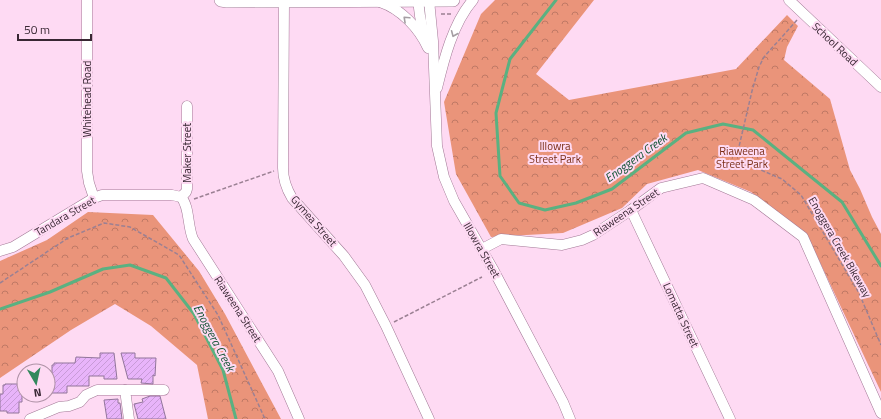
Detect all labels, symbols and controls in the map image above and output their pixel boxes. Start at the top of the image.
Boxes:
scale bar [18,16,91,42]
one-way arrow [404,17,411,24]
street label: School Road [809,19,861,69]
text: 50 m [24,20,50,39]
one-way arrow [451,30,459,37]
street label: Whitehead Road [79,61,95,137]
street label: Maker Street [179,123,195,183]
water label: Enoggera Creek [601,127,672,187]
park label: Illowra Street Park [529,138,582,167]
park label: Riaweena Street Park [716,143,769,172]
street label: Riaweena Street [590,184,662,240]
street label: Tandara Street [32,192,98,240]
street label: Gymea Street [287,192,341,250]
street label: Enoggera Creek Bikeway [805,194,876,301]
street label: Illowra Street [460,219,504,281]
street label: Riaweena Street [211,273,266,345]
street label: Lomatta Street [659,280,703,350]
water label: Enoggera Creek [189,301,241,376]
north arrow [16,363,56,403]
text: N [33,384,43,401]

